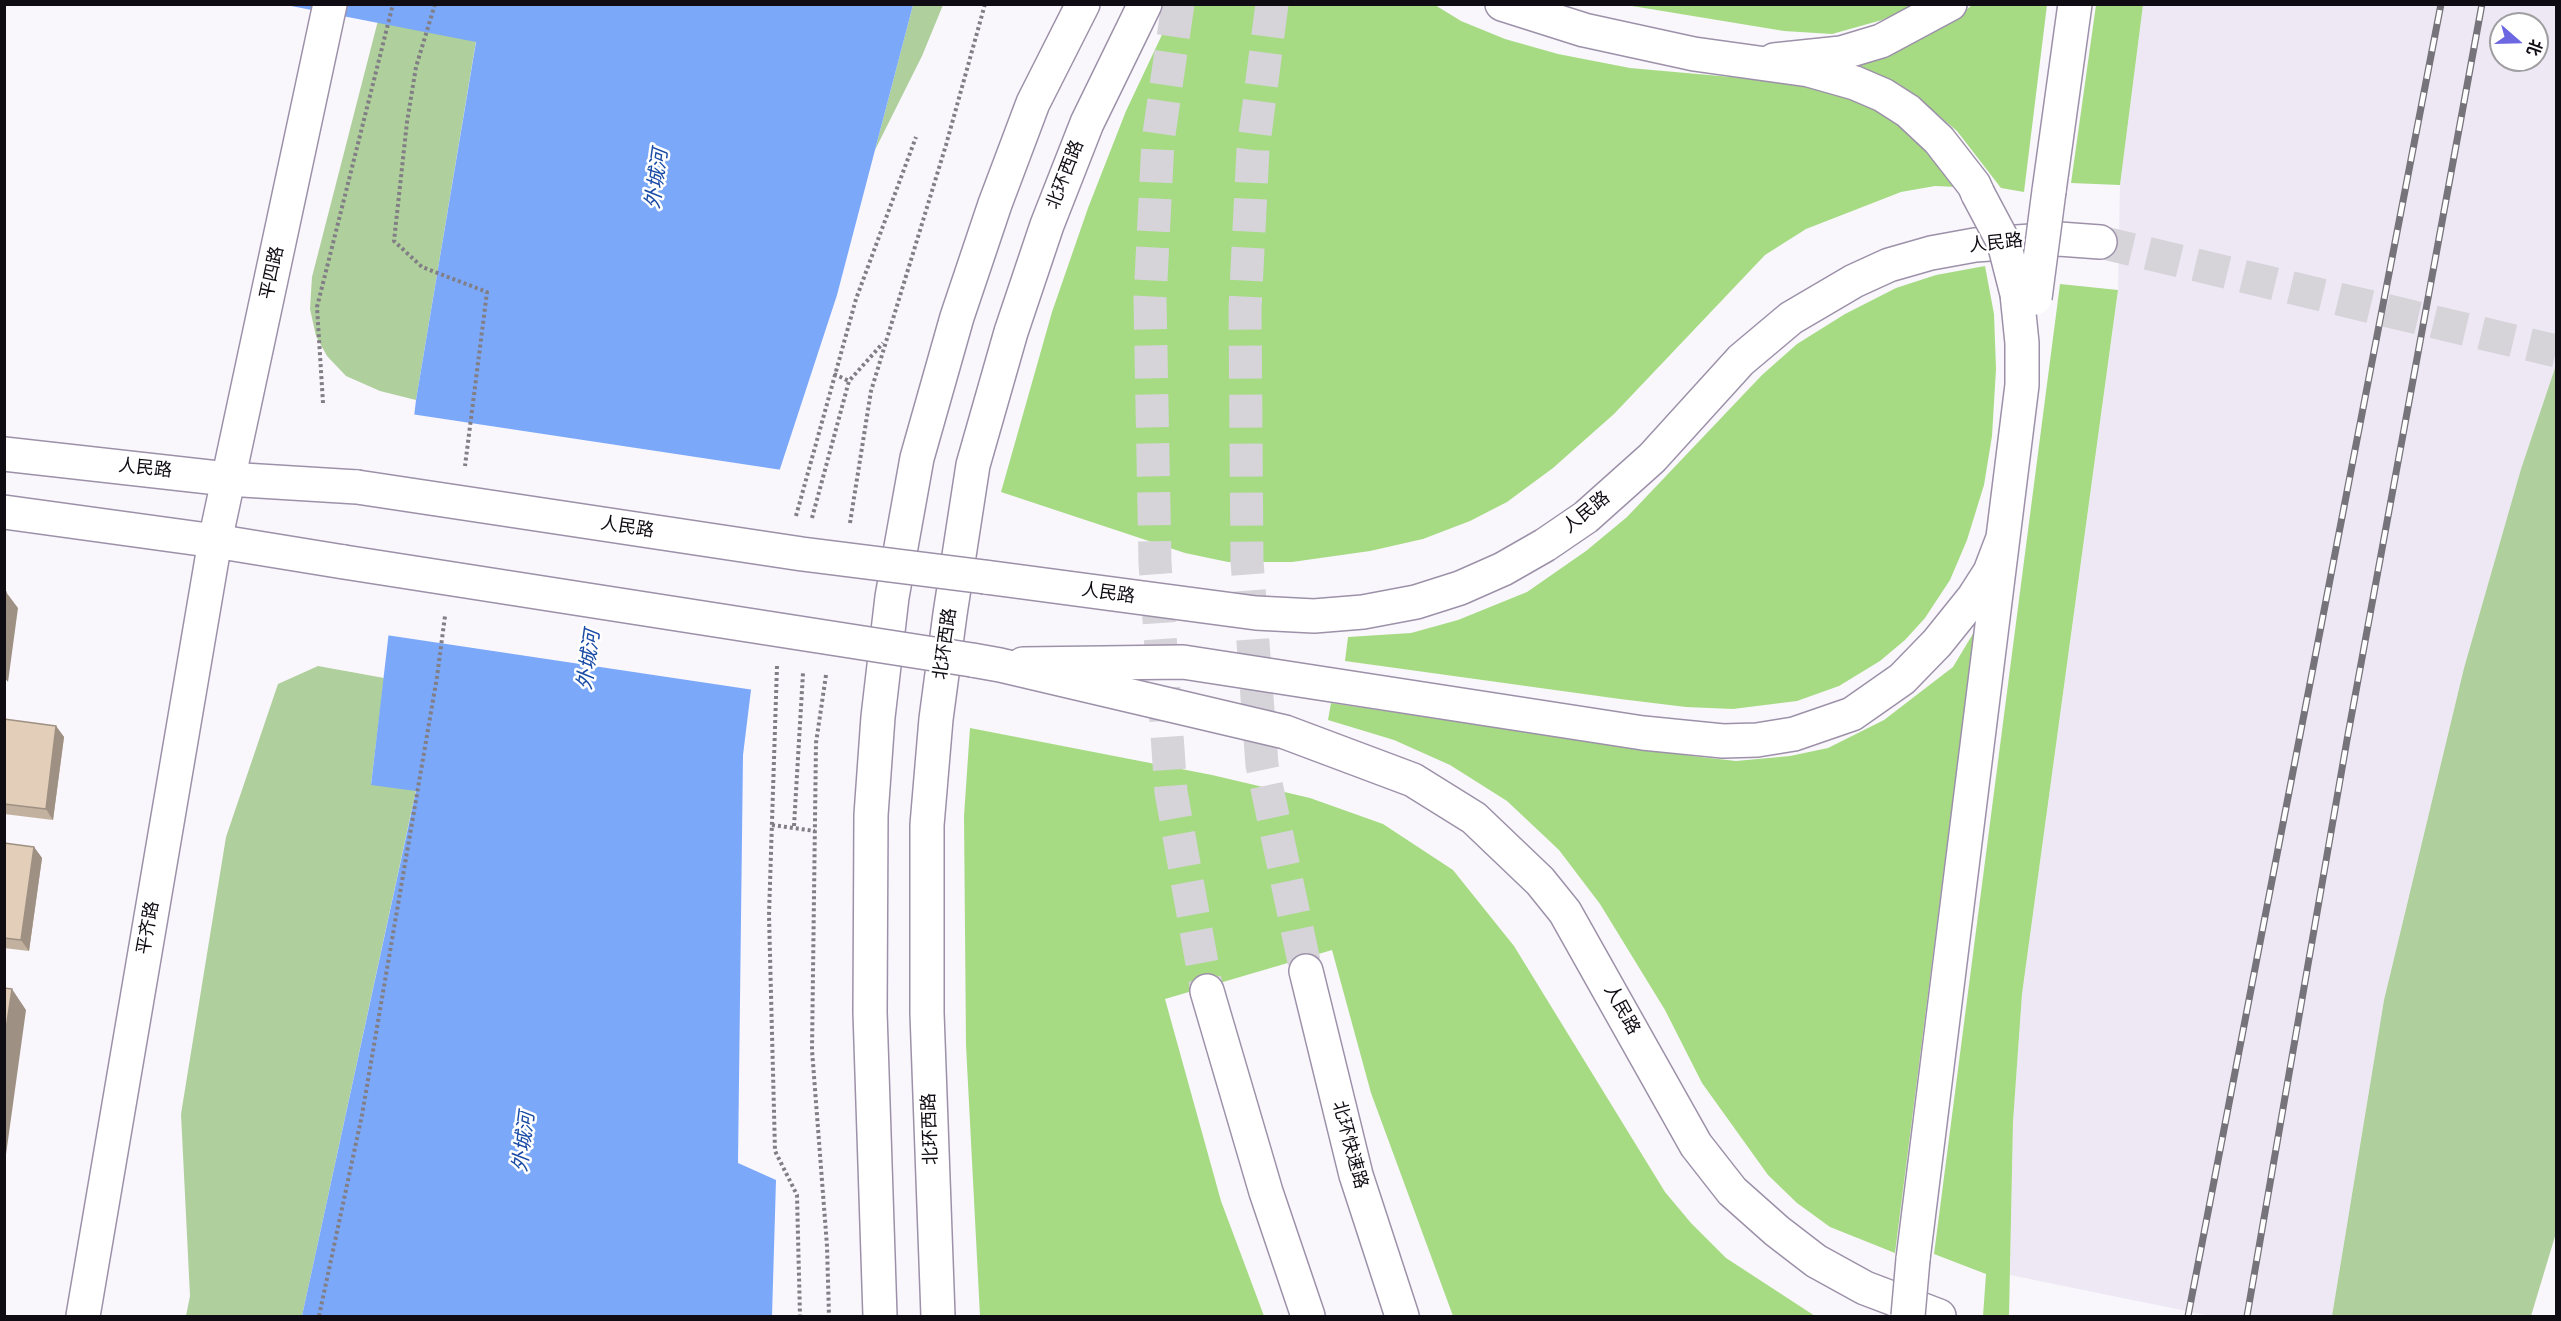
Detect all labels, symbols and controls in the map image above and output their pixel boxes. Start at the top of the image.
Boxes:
north arrow [2489,12,2549,72]
text: 北 [2523,37,2546,58]
street label: 北环西路 [1043,138,1089,212]
water label: 外城河 [642,148,674,210]
street label: 人民路 [1968,230,2024,258]
street label: 平四路 [257,244,289,302]
street label: 人民路 [117,455,173,483]
street label: 人民路 [1559,488,1615,538]
street label: 人民路 [599,513,655,543]
street label: 人民路 [1080,580,1136,608]
street label: 北环西路 [930,607,962,681]
water label: 外城河 [574,629,606,691]
street label: 平齐路 [134,900,164,956]
street label: 人民路 [1598,981,1644,1039]
street label: 北环西路 [919,1093,943,1165]
street label: 北环快速路 [1327,1099,1371,1191]
water label: 外城河 [509,1111,541,1173]

